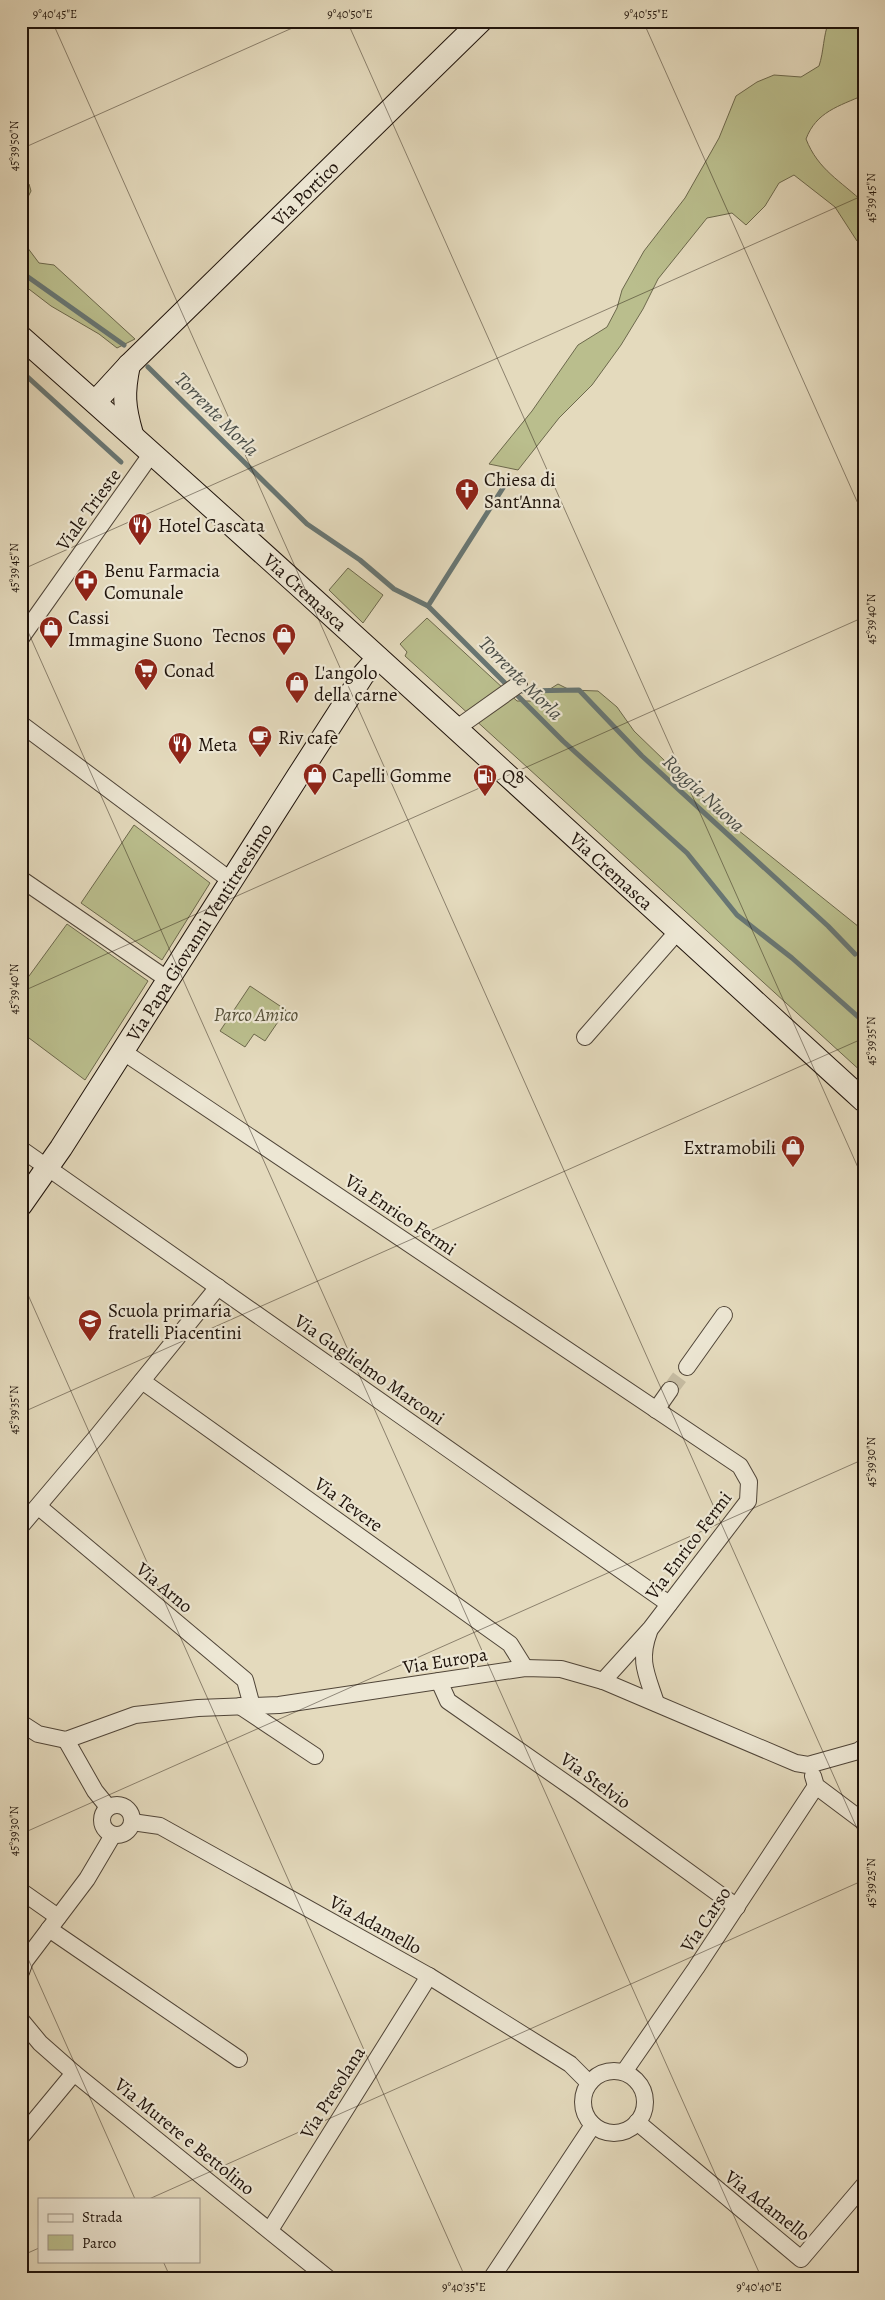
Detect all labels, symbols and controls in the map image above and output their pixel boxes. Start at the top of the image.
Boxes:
text: 9°40'45"E [33,6,77,22]
text: 9°40'50"E [327,6,373,22]
text: 9°40'55"E [624,6,668,22]
text: 45°39'50"N [6,120,22,171]
street label: Via Portico [266,155,345,233]
text: 45°39'45"N [863,173,879,223]
water label: Torrente Morla [168,366,265,463]
street label: Viale Trieste [50,463,127,557]
place label: Chiesa di Sant'Anna [484,467,561,515]
church icon: Chiesa di Sant'Anna [454,477,480,511]
restaurant icon: Hotel Cascata [127,512,153,546]
place label: Hotel Cascata [158,513,265,539]
text: 45°39'45"N [6,543,22,593]
street label: Via Cremasca [257,547,353,638]
place label: Benu Farmacia Comunale [104,558,220,606]
pharmacy icon: Benu Farmacia Comunale [73,568,99,602]
text: 45°39'40"N [863,593,879,644]
place label: Cassi Immagine Suono [68,605,202,653]
shop icon: Cassi Immagine Suono [38,615,64,649]
shop icon: Tecnos [271,622,297,656]
place label: Tecnos [213,623,266,649]
water label: Torrente Morla [472,630,569,727]
supermarket icon: Conad [133,657,159,691]
place label: Conad [164,658,215,684]
place label: L'angolo della carne [314,660,398,708]
shop icon: L'angolo della carne [284,670,310,704]
cafe icon: Riv cafè [247,724,273,758]
place label: Riv cafè [278,725,338,751]
restaurant icon: Meta [167,731,193,765]
place label: Meta [198,732,237,758]
water label: Roggia Nuova [657,748,751,838]
shop icon: Capelli Gomme [302,762,328,796]
place label: Capelli Gomme [332,763,452,789]
fuel station icon: Q8 [472,763,498,797]
place label: Q8 [502,764,524,790]
street label: Via Papa Giovanni Ventitreesimo [120,818,279,1047]
street label: Via Cremasca [563,826,659,917]
text: 45°39'40"N [6,963,22,1014]
park label: Parco Amico [214,1002,299,1028]
text: 45°39'35"N [863,1016,879,1066]
shop icon: Extramobili [780,1134,806,1168]
place label: Extramobili [683,1135,776,1161]
street label: Via Enrico Fermi [339,1167,461,1262]
place label: Scuola primaria fratelli Piacentini [108,1298,242,1346]
school or university icon: Scuola primaria fratelli Piacentini [77,1308,103,1342]
street label: Via Guglielmo Marconi [288,1308,450,1431]
text: 45°39'35"N [6,1385,22,1435]
text: 45°39'30"N [863,1436,879,1487]
street label: Via Tevere [308,1471,388,1538]
street label: Via Enrico Fermi [639,1486,738,1606]
street label: Via Arno [130,1556,198,1619]
street label: Via Europa [400,1641,489,1681]
street label: Via Stelvio [554,1746,636,1815]
text: 45°39'30"N [6,1805,22,1856]
text: 45°39'25"N [863,1858,879,1908]
street label: Via Carso [674,1882,737,1958]
street label: Via Adamello [324,1888,426,1961]
street label: Via Presolana [294,2041,372,2145]
street label: Via Murere e Bettolino [108,2071,260,2201]
street label: Via Adamello [719,2164,815,2247]
legend [38,2198,200,2262]
text: Strada [82,2207,123,2227]
text: Parco [82,2233,116,2253]
text: 9°40'35"E [442,2279,486,2295]
text: 9°40'40"E [736,2279,782,2295]

